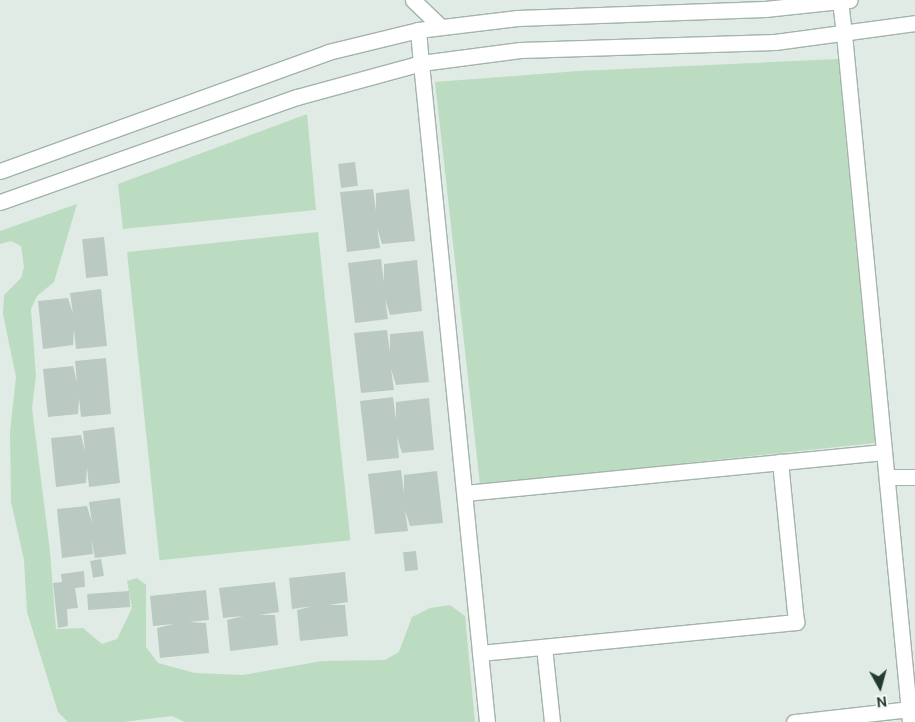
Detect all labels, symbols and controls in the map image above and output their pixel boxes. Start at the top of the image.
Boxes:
north arrow [855,662,905,712]
text: N [876,692,888,711]

